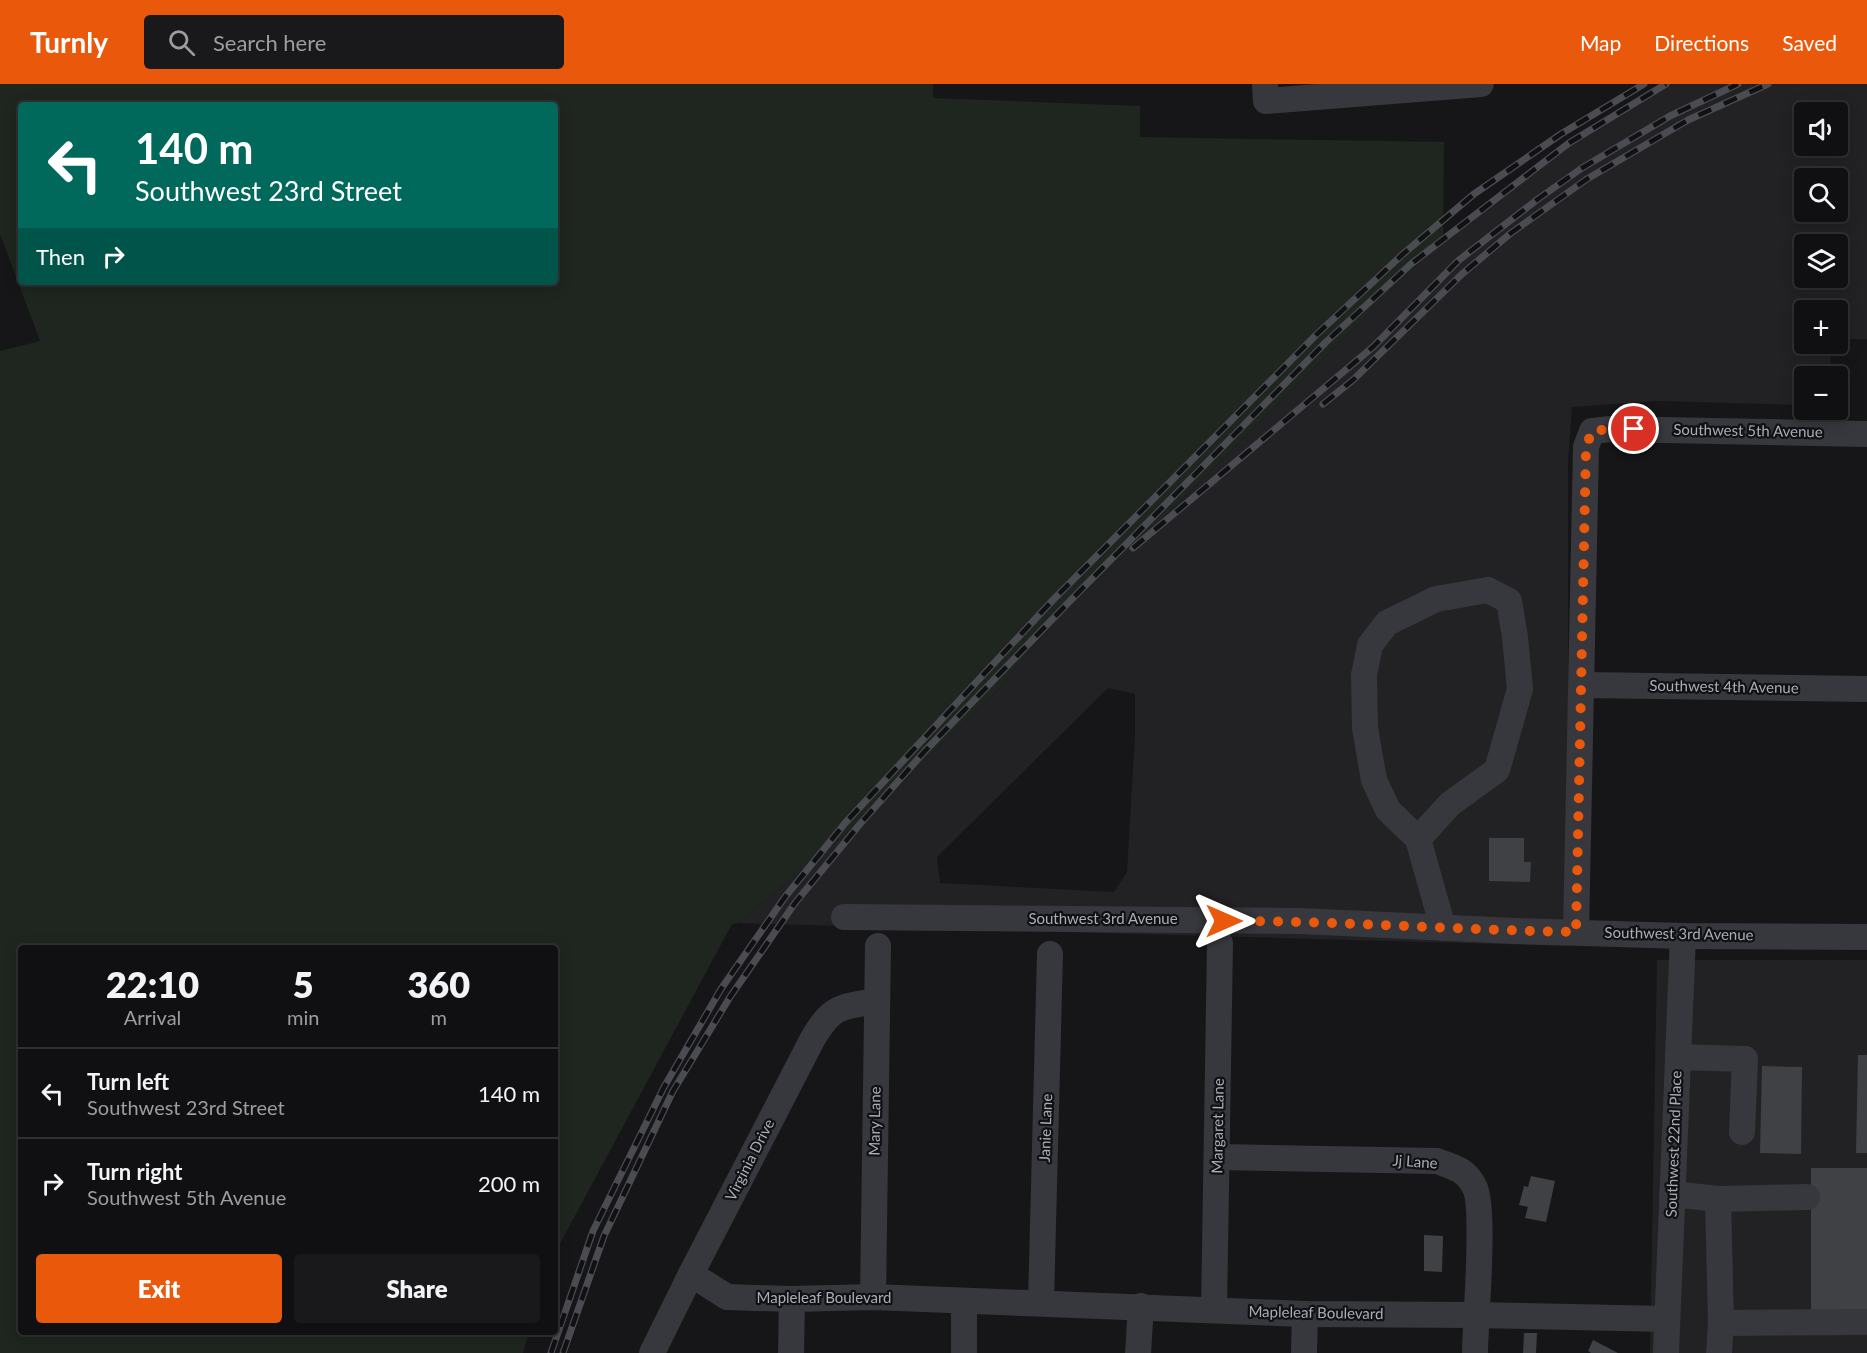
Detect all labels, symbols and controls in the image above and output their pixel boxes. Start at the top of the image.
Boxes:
search box [144,15,564,69]
text: Turnly [30,25,108,59]
icon: search [165,26,198,59]
text: Search here [213,29,326,56]
text: Map [1580,30,1621,55]
text: Directions [1654,30,1749,55]
text: Saved [1782,30,1837,55]
map controls [1794,102,1848,420]
button: sound [1794,102,1848,156]
text: 140 m [135,123,253,173]
icon: left [36,126,114,204]
button: search [1794,168,1848,222]
text: Southwest 23rd Street [135,174,402,207]
button: layers [1794,234,1848,288]
icon: right [97,240,130,273]
text: Then [36,243,85,270]
button: + [1794,300,1848,354]
button: − [1794,366,1848,420]
pin [1608,403,1659,454]
icon: arrive [1617,412,1650,445]
street label: Southwest 5th Avenue [1673,420,1823,440]
street label: Southwest 4th Avenue [1649,676,1799,696]
position arrow [1192,889,1256,953]
street label: Southwest 3rd Avenue [1028,909,1178,927]
street label: Southwest 3rd Avenue [1604,923,1754,943]
text: 22:10 [106,962,199,1006]
text: 5 [293,962,314,1006]
text: 360 [407,962,470,1006]
text: Arrival [124,1005,181,1029]
text: min [287,1005,319,1029]
text: m [430,1005,447,1029]
text: Turn left [87,1068,169,1095]
street label: Southwest 22nd Place [1661,1070,1685,1218]
icon: left [36,1077,69,1110]
street label: Margaret Lane [1207,1078,1227,1174]
text: 140 m [478,1080,540,1107]
street label: Mary Lane [864,1086,884,1156]
street label: Janie Lane [1035,1093,1055,1163]
text: Southwest 23rd Street [87,1095,285,1119]
street label: Virginia Drive [721,1116,777,1203]
street label: Jj Lane [1392,1150,1438,1172]
text: Turn right [87,1158,182,1185]
icon: right [36,1167,69,1200]
text: 200 m [478,1170,540,1197]
text: Southwest 5th Avenue [87,1185,286,1209]
button: Exit [36,1254,282,1323]
button: Share [294,1254,540,1323]
street label: Mapleleaf Boulevard [757,1288,892,1306]
street label: Mapleleaf Boulevard [1248,1302,1384,1322]

